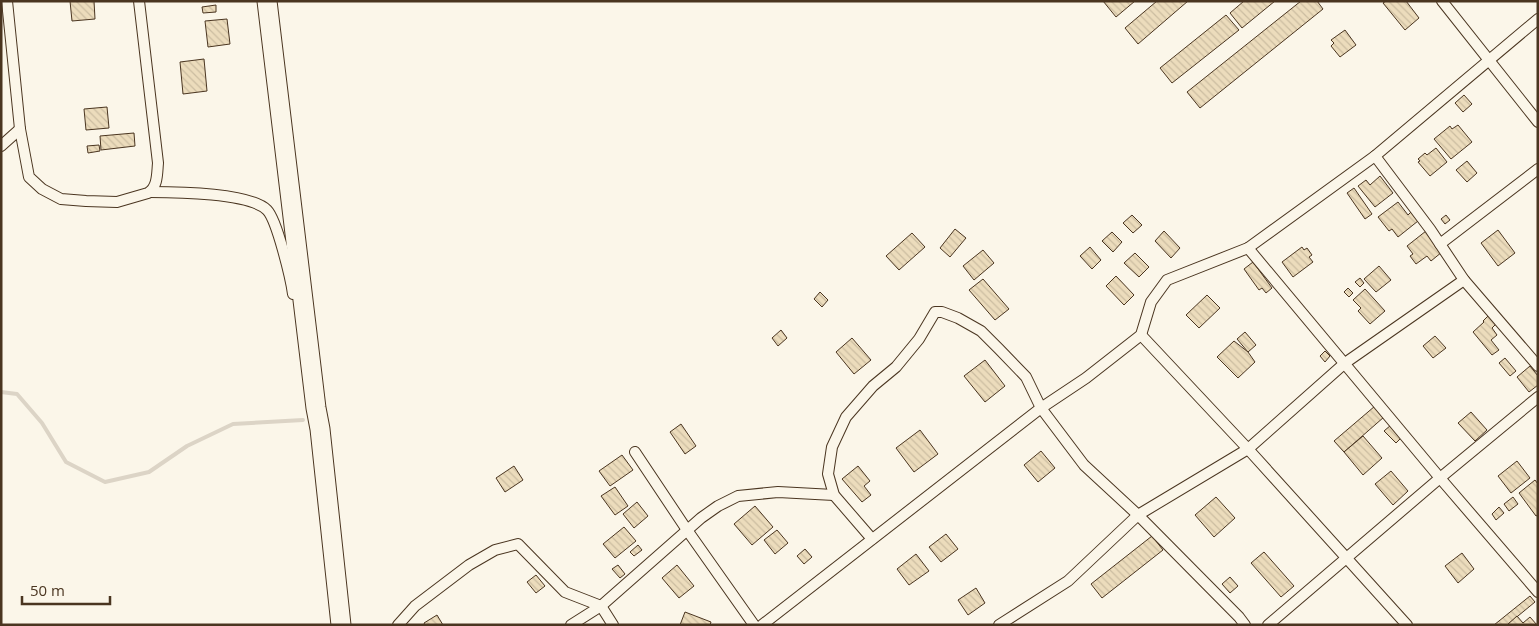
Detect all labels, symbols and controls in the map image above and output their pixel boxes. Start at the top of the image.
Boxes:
scale bar [22,574,110,606]
text: 50 m [30,580,65,600]

